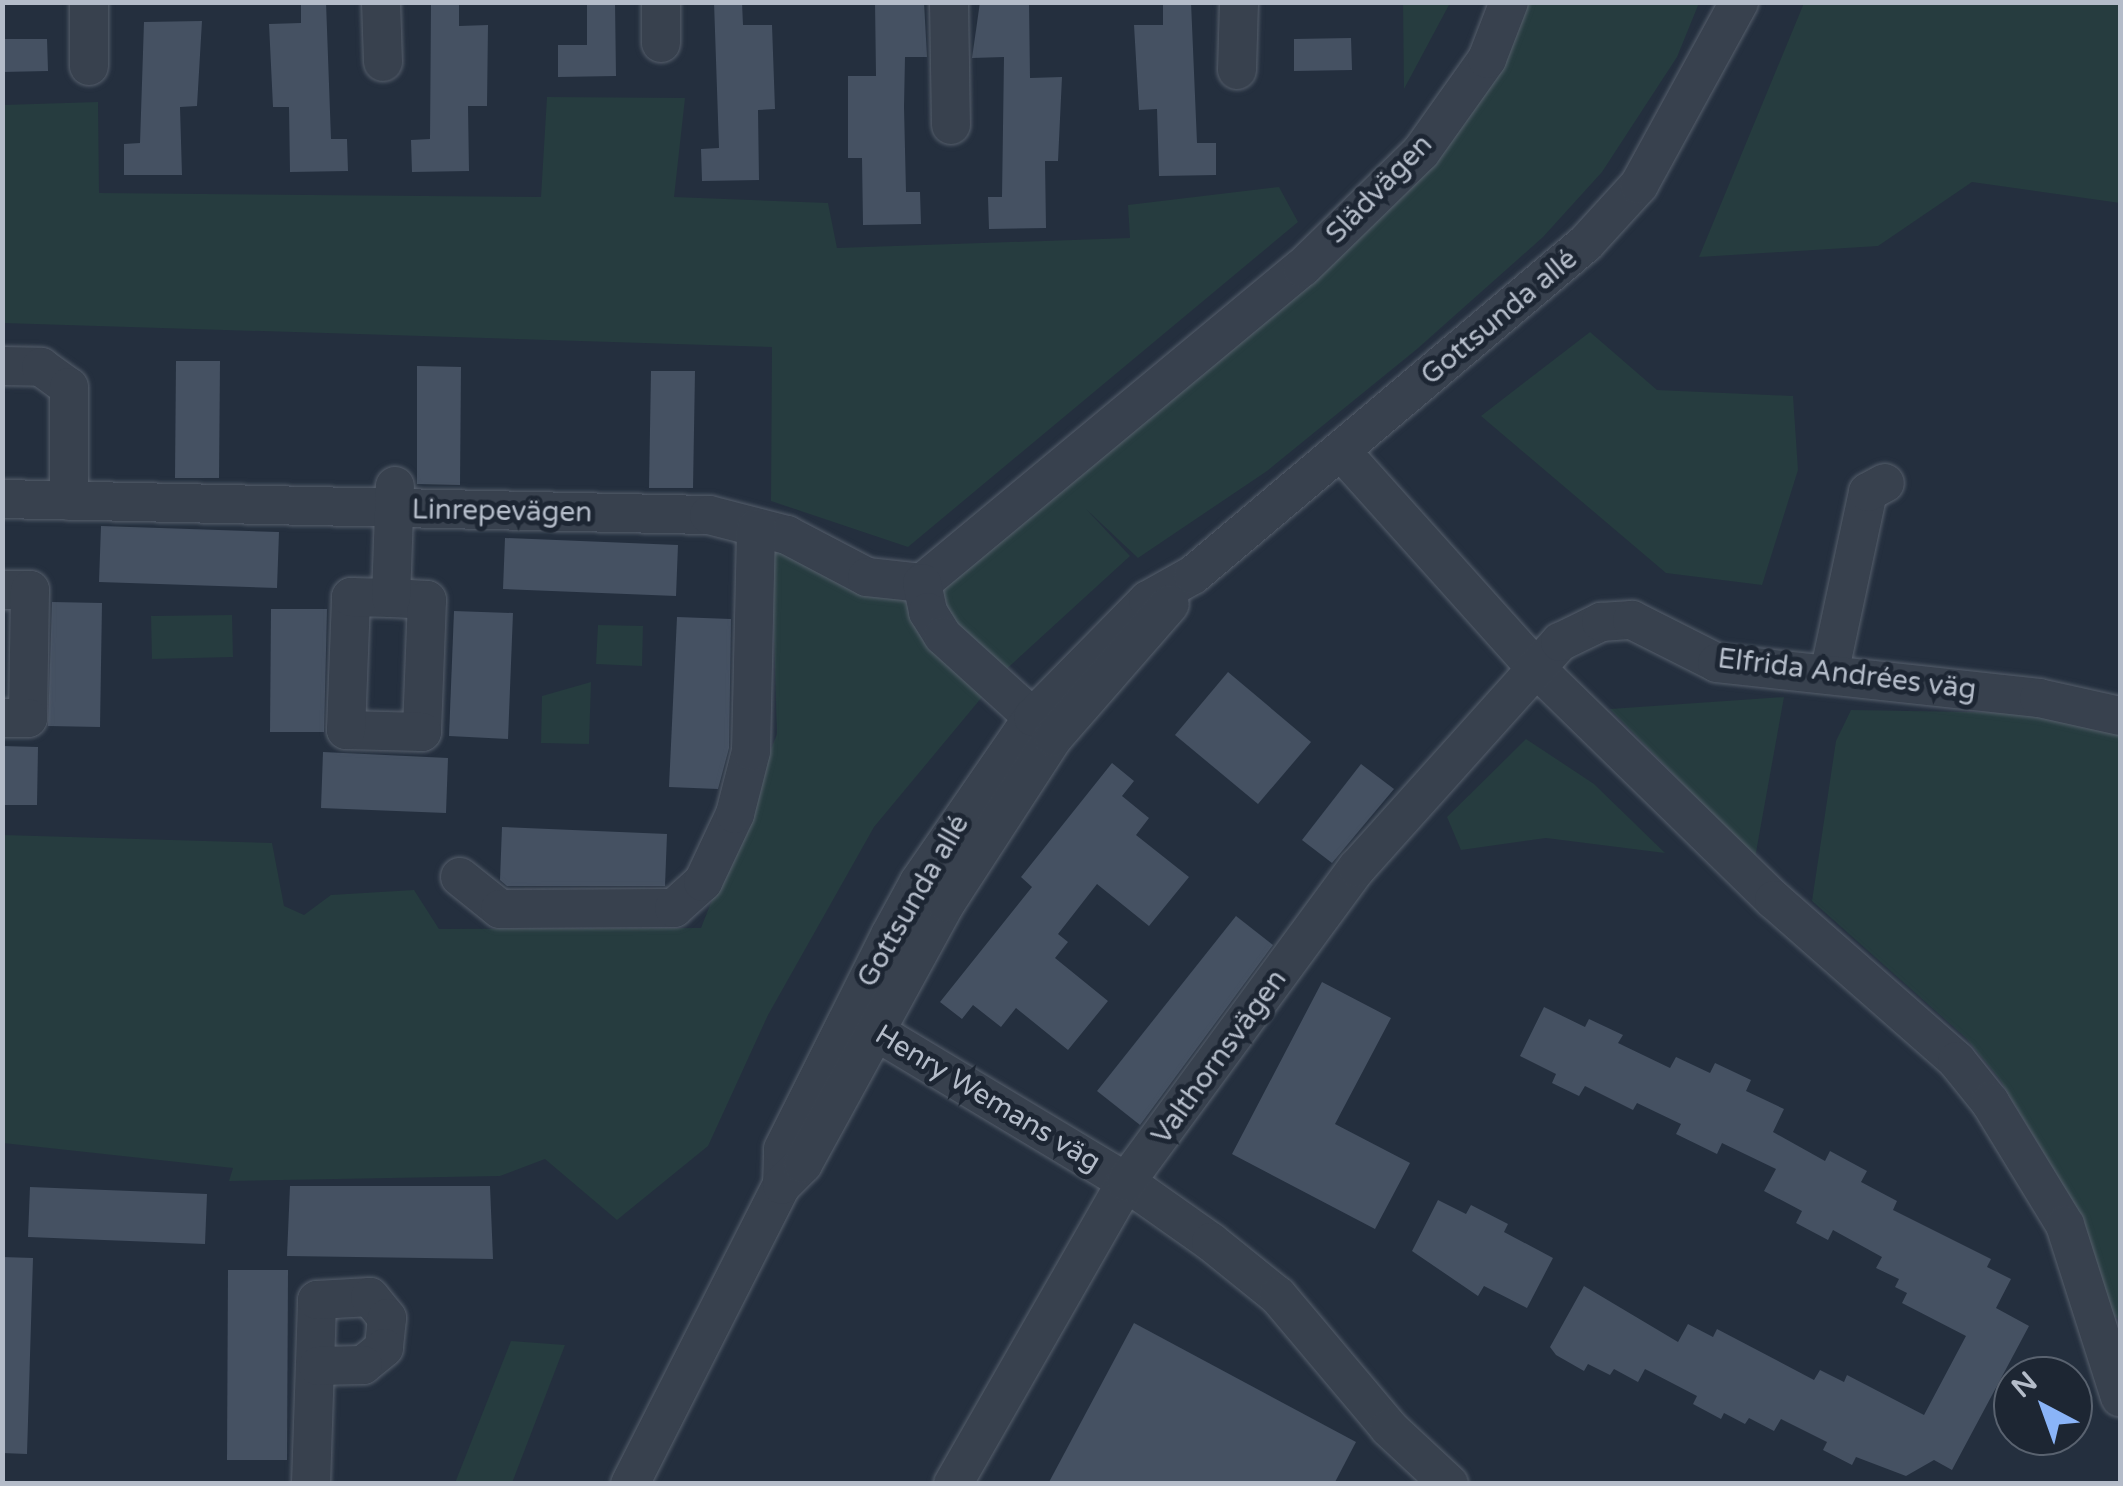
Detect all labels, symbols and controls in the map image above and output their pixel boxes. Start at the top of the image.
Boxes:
street label: Slädvägen [1319,128,1439,250]
street label: Gottsunda allé [1414,242,1584,392]
street label: Linrepevägen [411,493,593,529]
street label: Elfrida Andrées väg [1716,641,1978,707]
street label: Gottsunda allé [850,809,976,993]
street label: Valthornsvägen [1144,963,1294,1151]
street label: Henry Wemans väg [869,1017,1107,1179]
north arrow [1993,1356,2093,1456]
text: N [2005,1365,2044,1405]

